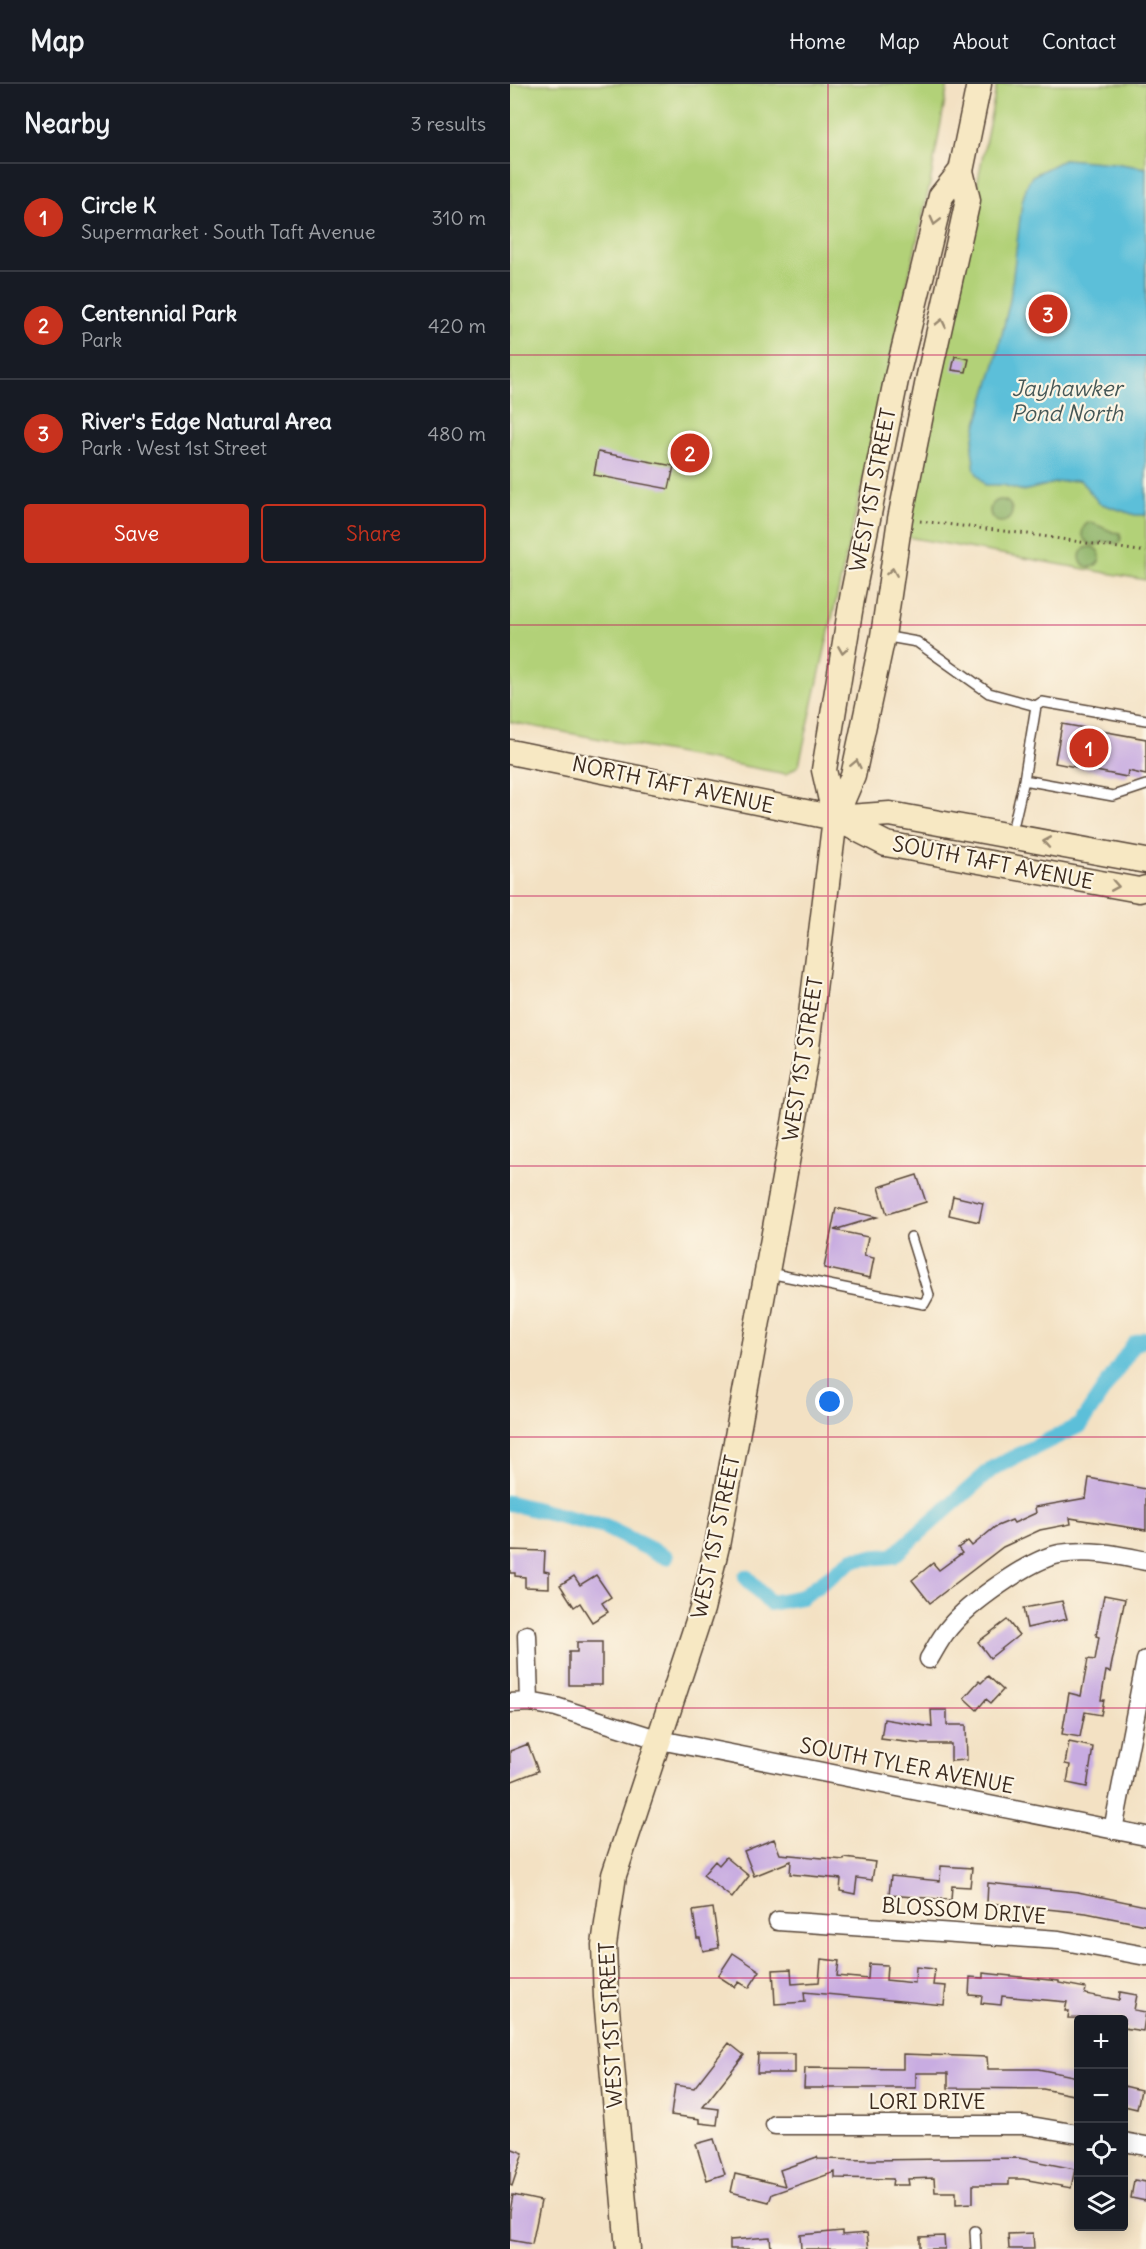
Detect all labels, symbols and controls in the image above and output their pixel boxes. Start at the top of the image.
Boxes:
text: Map [30,23,84,59]
text: Home [789,28,846,55]
text: Map [879,28,920,55]
text: About [953,28,1009,55]
text: Contact [1042,28,1116,55]
text: Nearby [24,107,110,140]
text: 3 results [410,111,486,136]
text: Circle K [81,191,156,219]
text: 1 [40,205,47,230]
text: 310 m [431,205,486,230]
one-way arrow [929,216,942,226]
text: Supermarket · South Taft Avenue [81,219,376,244]
pin: 3 [1028,292,1068,336]
text: Centennial Park [81,299,237,327]
text: 2 [38,313,49,338]
text: 420 m [428,313,486,338]
one-way arrow [933,318,946,328]
text: Park [81,327,122,352]
water label: Jayhawker Pond North [1011,374,1125,427]
street label: WEST 1ST STREET [843,406,902,574]
text: River's Edge Natural Area [81,407,332,435]
text: 3 [38,421,49,446]
text: 480 m [427,421,486,446]
pin: 2 [670,430,710,476]
text: Park · West 1st Street [81,435,267,460]
button: Save [24,504,249,563]
button: Share [261,504,486,563]
one-way arrow [886,568,898,577]
one-way arrow [838,646,850,655]
pin: 1 [1070,726,1108,770]
street label: NORTH TAFT AVENUE [570,750,777,819]
one-way arrow [849,759,862,769]
street label: SOUTH TAFT AVENUE [890,830,1096,895]
one-way arrow [1042,837,1052,849]
one-way arrow [1110,879,1120,891]
street label: WEST 1ST STREET [776,975,829,1143]
your location [815,1387,844,1416]
street label: WEST 1ST STREET [685,1453,746,1621]
street label: SOUTH TYLER AVENUE [798,1731,1016,1800]
street label: BLOSSOM DRIVE [881,1891,1047,1930]
street label: WEST 1ST STREET [593,1941,628,2109]
map controls [1074,2015,1128,2231]
button: + [1074,2015,1128,2069]
button: − [1074,2069,1128,2123]
street label: LORI DRIVE [868,2088,986,2115]
button: locate [1074,2123,1128,2177]
button: layers [1074,2177,1128,2231]

